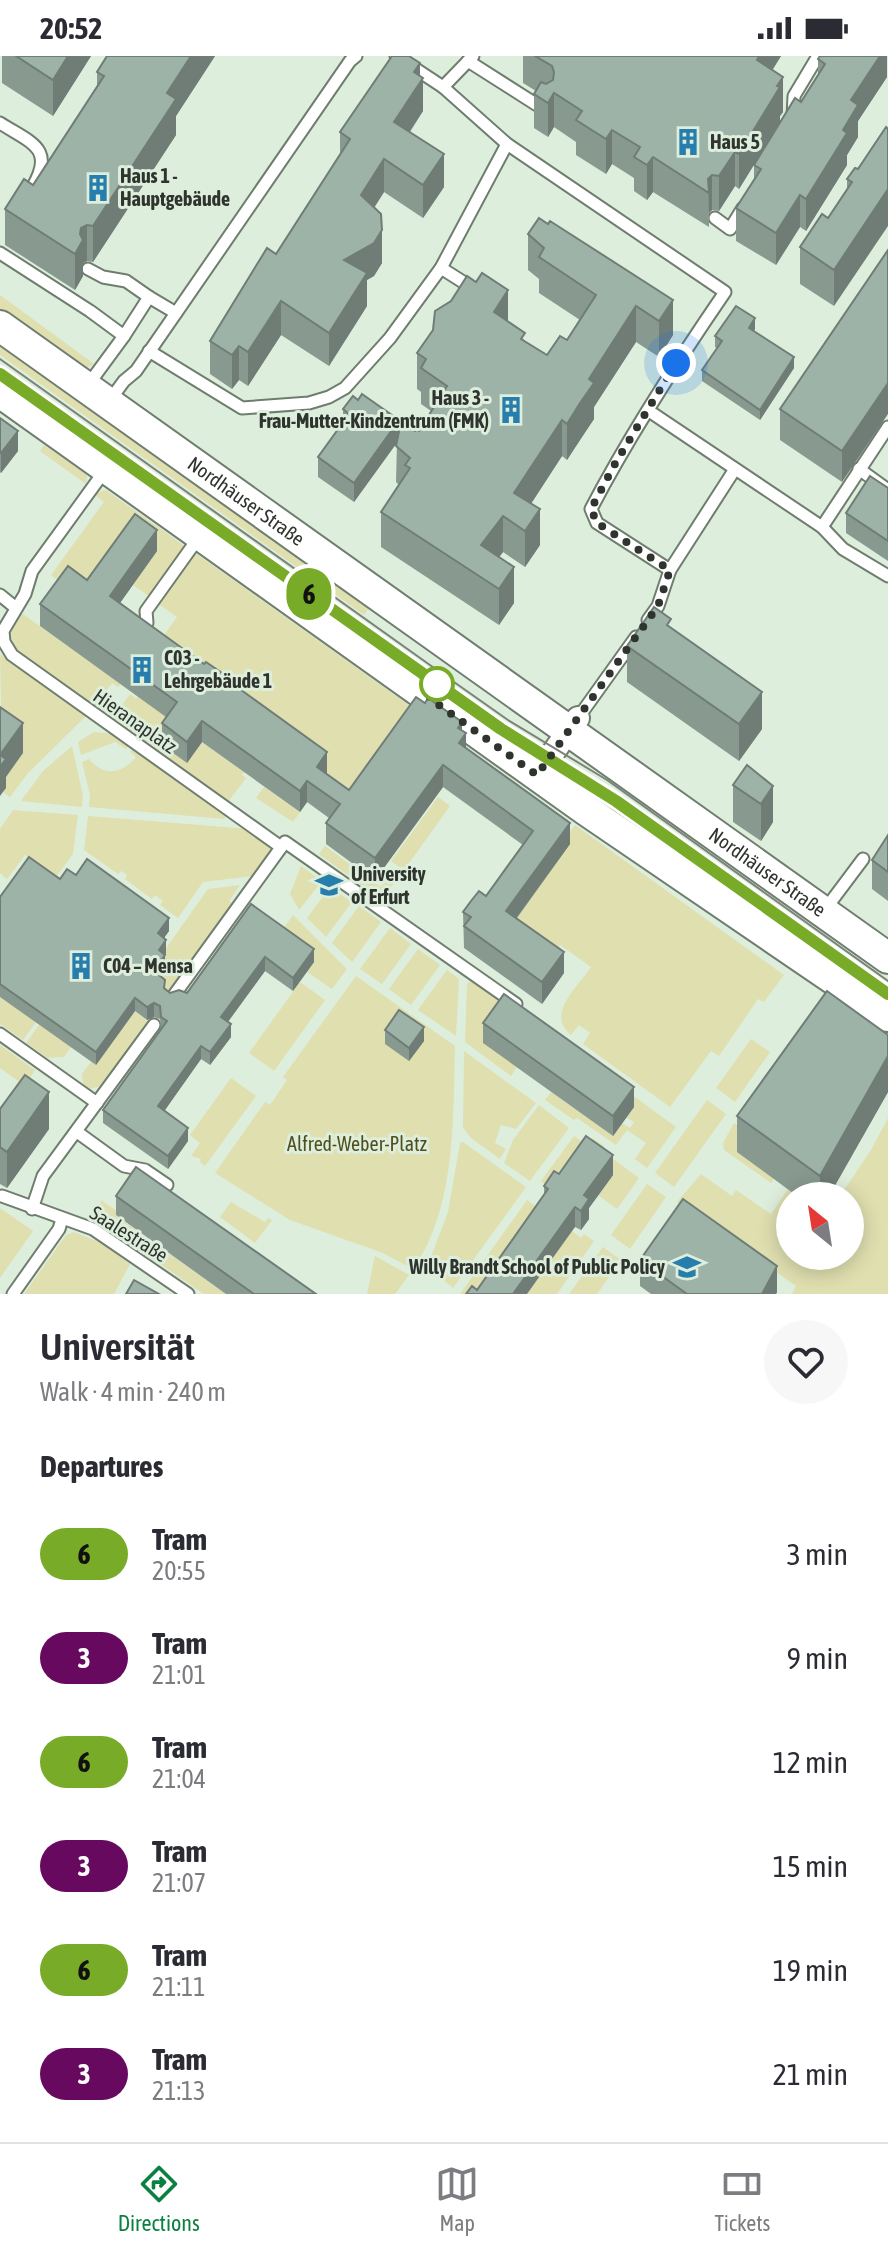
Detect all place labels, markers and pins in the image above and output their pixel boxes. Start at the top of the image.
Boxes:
building icon: Haus 5 [673,127,703,157]
place label: Haus 5 [710,130,760,153]
place label: Haus 1 - Hauptgebäude [120,164,230,210]
building icon: Haus 1 - Hauptgebäude [83,173,113,203]
place label: Haus 3 - Frau-Mutter-Kindzentrum (FMK) [259,386,489,432]
building icon: Haus 3 - Frau-Mutter-Kindzentrum (FMK) [496,395,526,425]
place label: C03 - Lehrgebäude 1 [164,646,272,692]
building icon: C03 - Lehrgebäude 1 [127,655,157,685]
unlabelled marker [420,667,454,701]
place label: University of Erfurt [351,862,427,908]
school or university icon: University of Erfurt [314,870,344,900]
building icon: C04 – Mensa [66,951,96,981]
place label: C04 – Mensa [103,954,193,977]
school or university icon: Willy Brandt School of Public Policy [672,1252,702,1282]
place label: Willy Brandt School of Public Policy [408,1255,666,1278]

